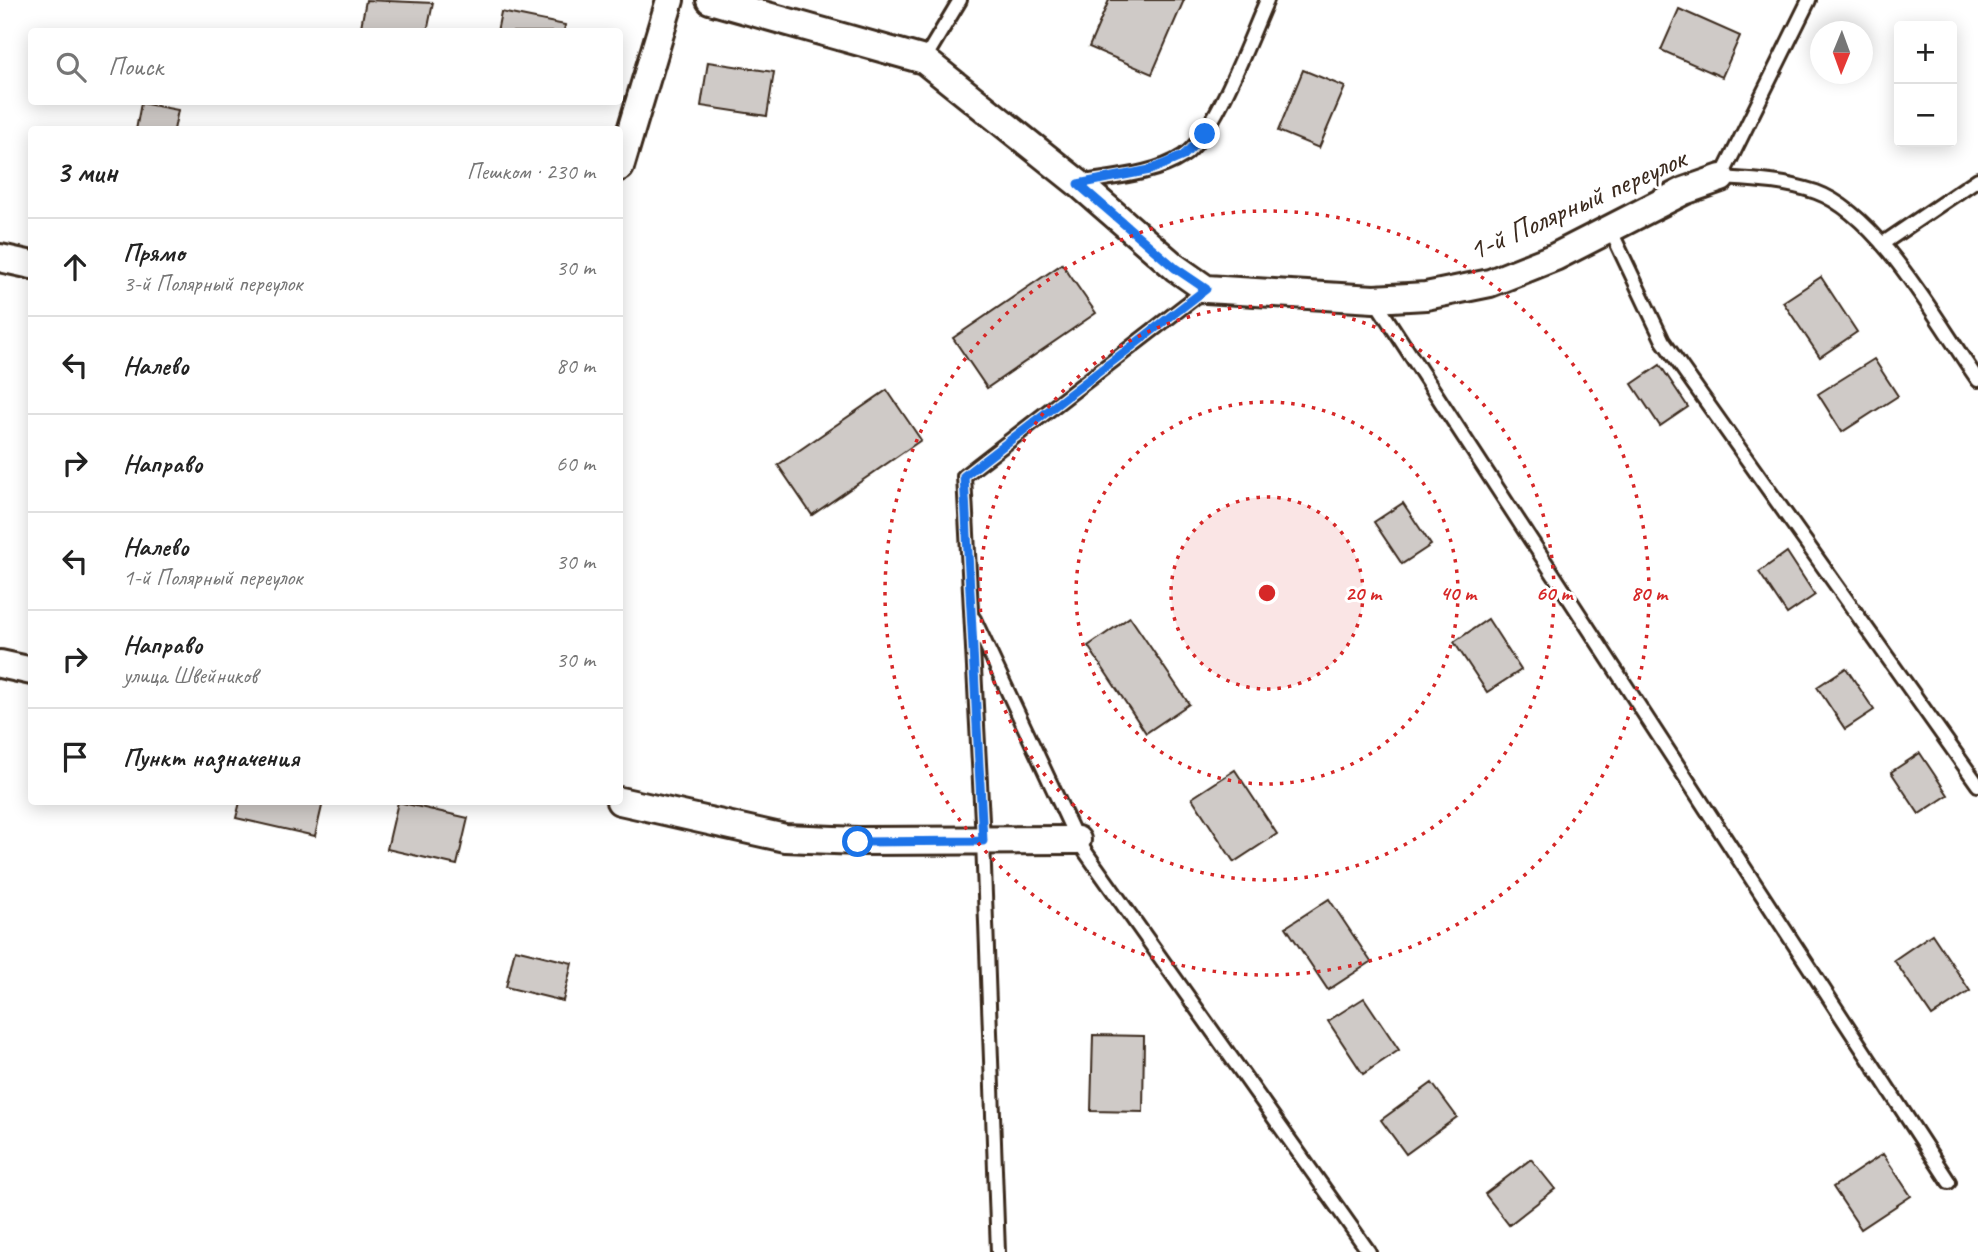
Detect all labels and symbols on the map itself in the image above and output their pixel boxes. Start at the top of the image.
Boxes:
north arrow [1810,21,1873,84]
route end [1189,118,1220,149]
street label: 1-й Полярный переулок [1463,138,1694,269]
text: 20 m [1345,580,1383,606]
text: 40 m [1440,580,1478,606]
text: 60 m [1536,580,1574,606]
text: 80 m [1631,580,1669,606]
centre of rings [1255,581,1279,605]
route start [842,826,873,857]

